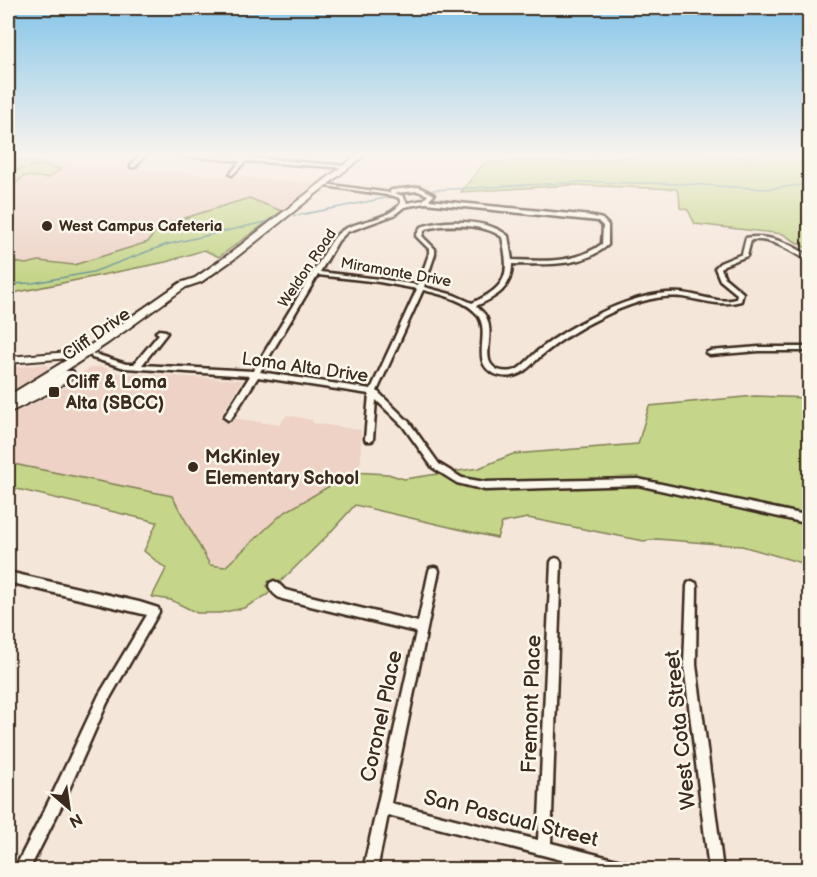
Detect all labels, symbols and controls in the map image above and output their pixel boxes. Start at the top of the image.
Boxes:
place label: West Campus Cafeteria [59,217,222,236]
marker: West Campus Cafeteria [40,219,54,233]
street label: Weldon Road [274,225,341,311]
street label: Miramonte Drive [339,253,453,292]
street label: Cliff Drive [58,303,135,365]
street label: Loma Alta Drive [240,348,370,387]
place label: Cliff & Loma Alta (SBCC) [65,372,167,414]
marker: Cliff & Loma Alta (SBCC) [47,385,61,399]
place label: McKinley Elementary School [205,447,359,489]
marker: McKinley Elementary School [186,460,200,474]
street label: Fremont Place [517,634,546,774]
street label: Coronel Place [355,648,408,784]
street label: West Cota Street [660,648,701,811]
north arrow [39,778,99,838]
street label: San Pascual Street [421,785,601,852]
text: N [66,809,85,831]

